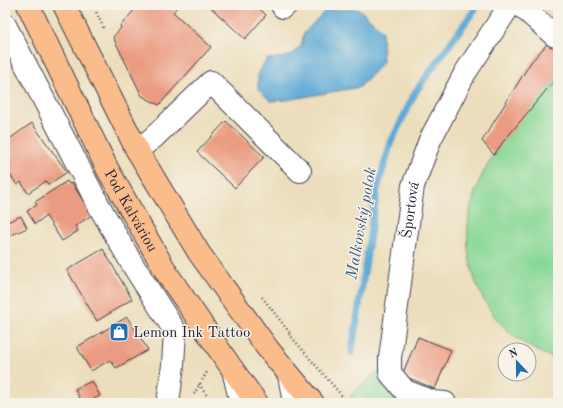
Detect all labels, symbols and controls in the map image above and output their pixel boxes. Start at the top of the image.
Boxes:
water label: Malkovský potok [344,166,380,282]
street label: Pod Kalváriou [100,167,159,255]
street label: Športová [397,179,423,240]
shop icon: Lemon Ink Tattoo [108,321,130,343]
place label: Lemon Ink Tattoo [133,326,250,341]
north arrow [497,342,537,382]
text: N [508,347,520,361]

